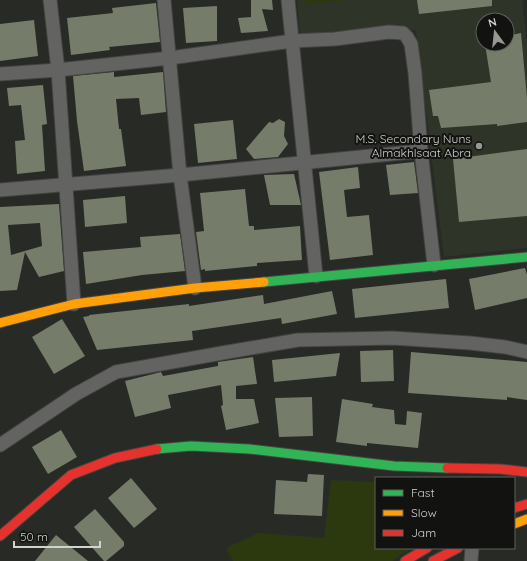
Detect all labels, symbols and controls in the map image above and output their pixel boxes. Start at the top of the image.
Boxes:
north arrow [475,12,515,52]
text: N [487,15,498,30]
place label: M.S. Secondary Nuns Almakhlsaat Abra [355,131,471,160]
marker: M.S. Secondary Nuns Almakhlsaat Abra [474,141,484,151]
legend [375,477,515,549]
text: Fast [411,485,435,500]
text: Slow [411,505,437,520]
scale bar [14,523,100,549]
text: Jam [411,525,436,540]
text: 50 m [20,529,48,544]

